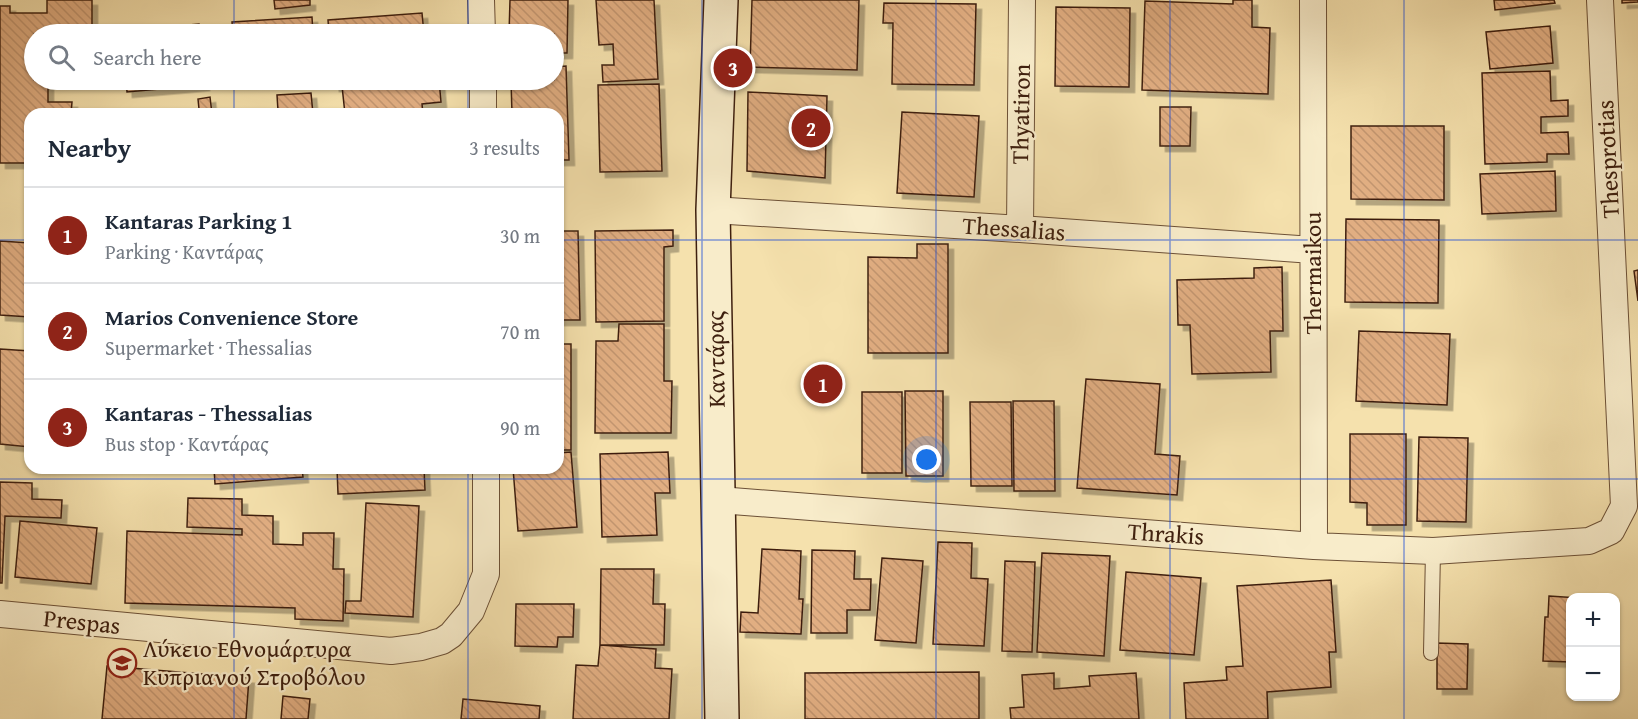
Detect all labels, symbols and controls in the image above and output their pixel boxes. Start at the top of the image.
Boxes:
search box [24,24,564,90]
icon: search [45,41,78,74]
text: Search here [93,41,202,73]
pin: 3 [714,46,752,90]
street label: Thyatiron [1002,63,1039,164]
street label: Thesprotias [1587,99,1628,219]
pin: 2 [792,106,830,150]
text: Nearby [48,128,131,167]
text: 3 results [469,133,540,162]
text: Kantaras Parking 1 [105,205,293,237]
street label: Thessalias [961,207,1067,250]
street label: Thermaikou [1295,212,1330,334]
text: 1 [62,221,73,250]
text: 30 m [500,221,540,250]
text: Parking · Καντάρας [105,237,264,266]
text: Marios Convenience Store [105,301,358,333]
street label: Καντάρας [697,310,734,408]
text: 2 [62,317,73,346]
text: 70 m [500,317,540,346]
text: Supermarket · Thessalias [105,333,312,362]
pin: 1 [804,362,842,406]
text: Kantaras - Thessalias [105,397,312,429]
text: 3 [62,413,73,442]
text: 90 m [500,413,540,442]
text: Bus stop · Καντάρας [105,429,269,458]
your location [912,445,941,474]
street label: Thrakis [1127,513,1205,554]
map controls [1566,593,1620,701]
button: + [1566,593,1620,647]
street label: Prespas [42,600,122,643]
place label: Λύκειο Εθνομάρτυρα Κυπριανού Στροβόλου [143,631,365,694]
school or university icon: Λύκειο Εθνομάρτυρα Κυπριανού Στροβόλου [106,647,138,679]
button: − [1566,647,1620,701]

